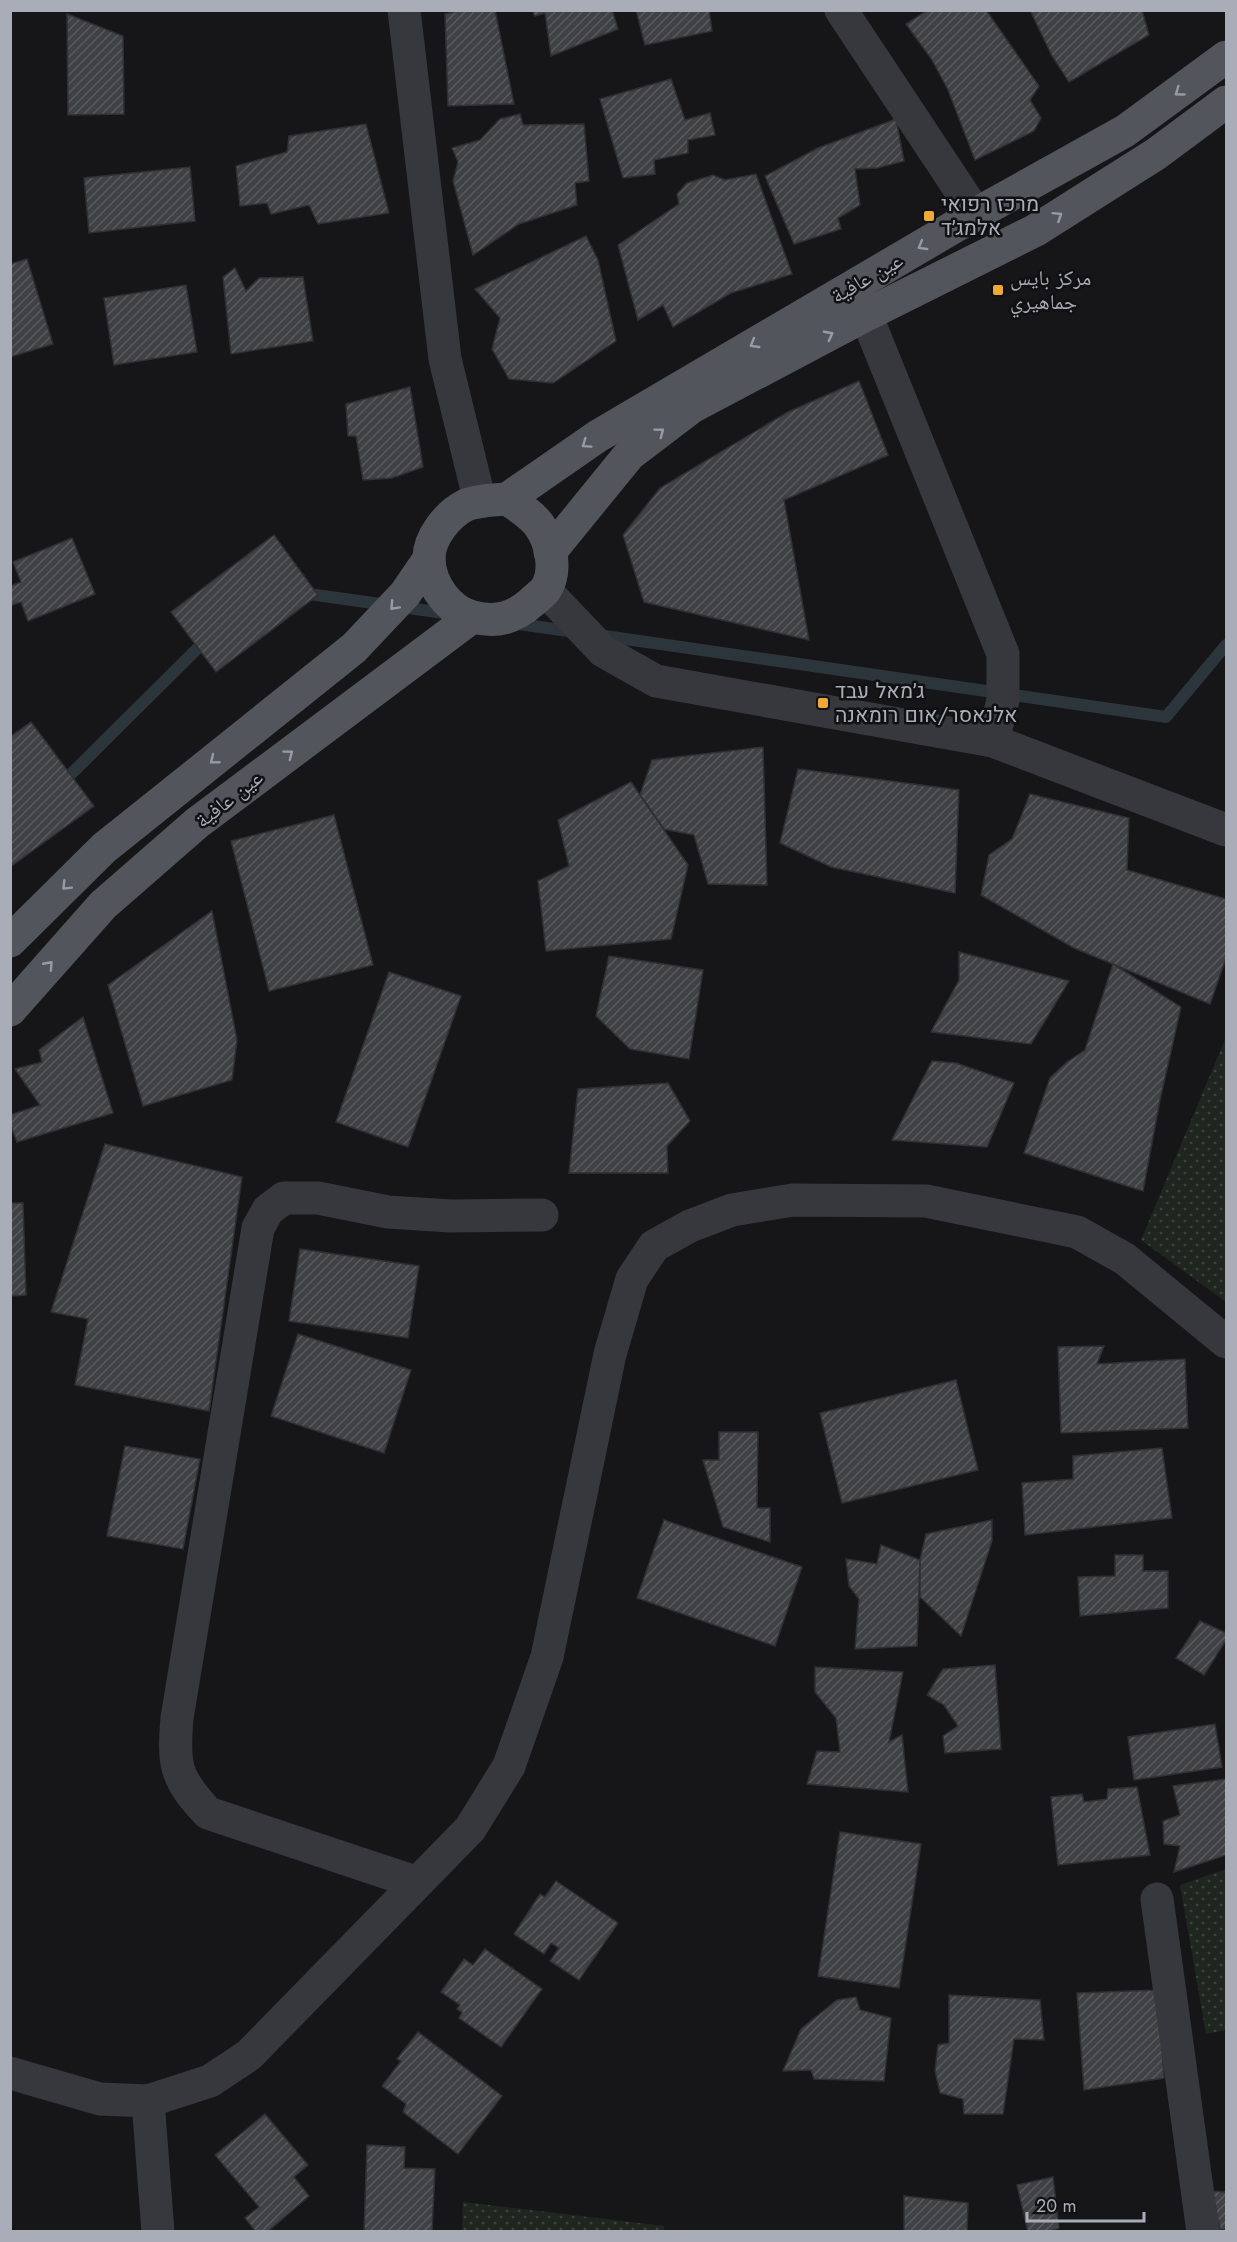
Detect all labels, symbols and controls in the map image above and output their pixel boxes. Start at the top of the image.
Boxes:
one-way arrow [1175,84,1186,95]
place label: מרכז רפואי אלמג׳ד [941,189,1039,243]
marker: מרכז רפואי אלמג׳ד [922,209,936,223]
one-way arrow [1051,213,1062,224]
one-way arrow [918,238,928,250]
street label: عين عافية [825,245,909,311]
place label: مركز بايس جماهيري [1010,263,1091,318]
marker: مركز بايس جماهيري [991,283,1005,297]
one-way arrow [822,331,833,342]
one-way arrow [750,337,760,349]
one-way arrow [653,428,664,439]
one-way arrow [582,437,593,448]
one-way arrow [390,599,401,610]
place label: ג׳מאל עבד אלנאסר/אום רומאנה [835,676,1017,730]
marker: ג׳מאל עבד אלנאסר/אום רומאנה [816,696,830,710]
one-way arrow [282,750,293,761]
one-way arrow [210,753,221,764]
street label: عين عافية [189,763,269,835]
one-way arrow [62,879,72,890]
one-way arrow [42,962,53,972]
scale bar [1027,2185,1144,2223]
text: 20 m [1036,2193,1076,2219]

